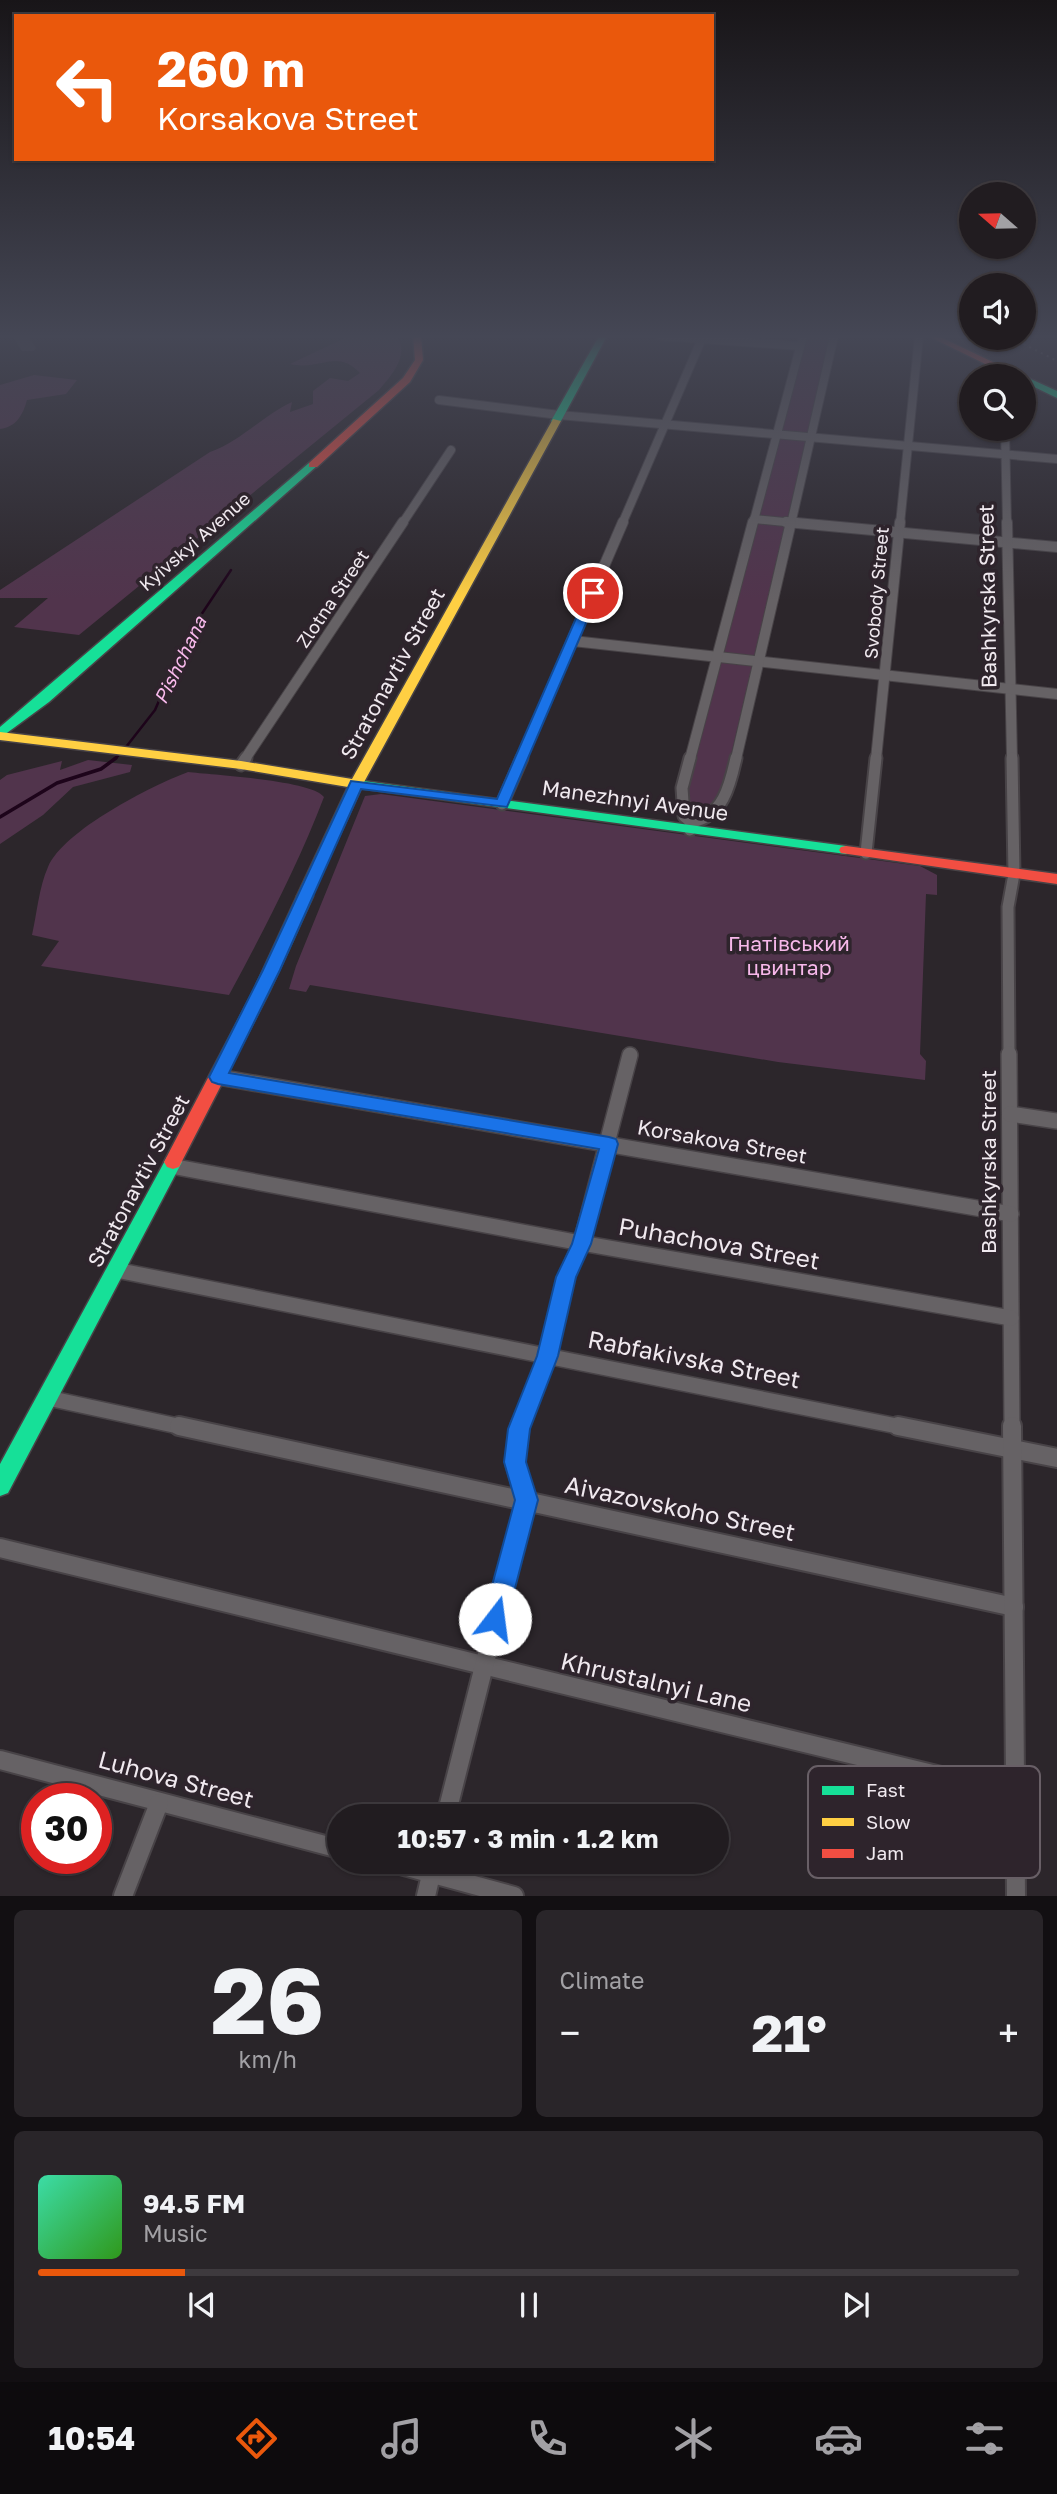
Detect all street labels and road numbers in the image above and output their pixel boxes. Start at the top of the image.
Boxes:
street label: Kyivskyi Avenue [134,487,254,595]
street label: Bashkyrska Street [972,504,1002,688]
street label: Svobody Street [859,526,893,660]
street label: Zlotna Street [291,545,373,652]
street label: Stratonavtiv Street [334,583,450,764]
street label: Manezhnyi Avenue [540,774,730,826]
street label: Bashkyrska Street [975,1070,1001,1254]
street label: Stratonavtiv Street [82,1090,195,1271]
street label: Korsakova Street [635,1113,809,1169]
street label: Puhachova Street [616,1211,822,1274]
street label: Rabfakivska Street [585,1324,803,1393]
street label: Aivazovskoho Street [562,1469,798,1546]
street label: Khrustalnyi Lane [558,1645,755,1718]
street label: Luhova Street [95,1744,257,1813]

